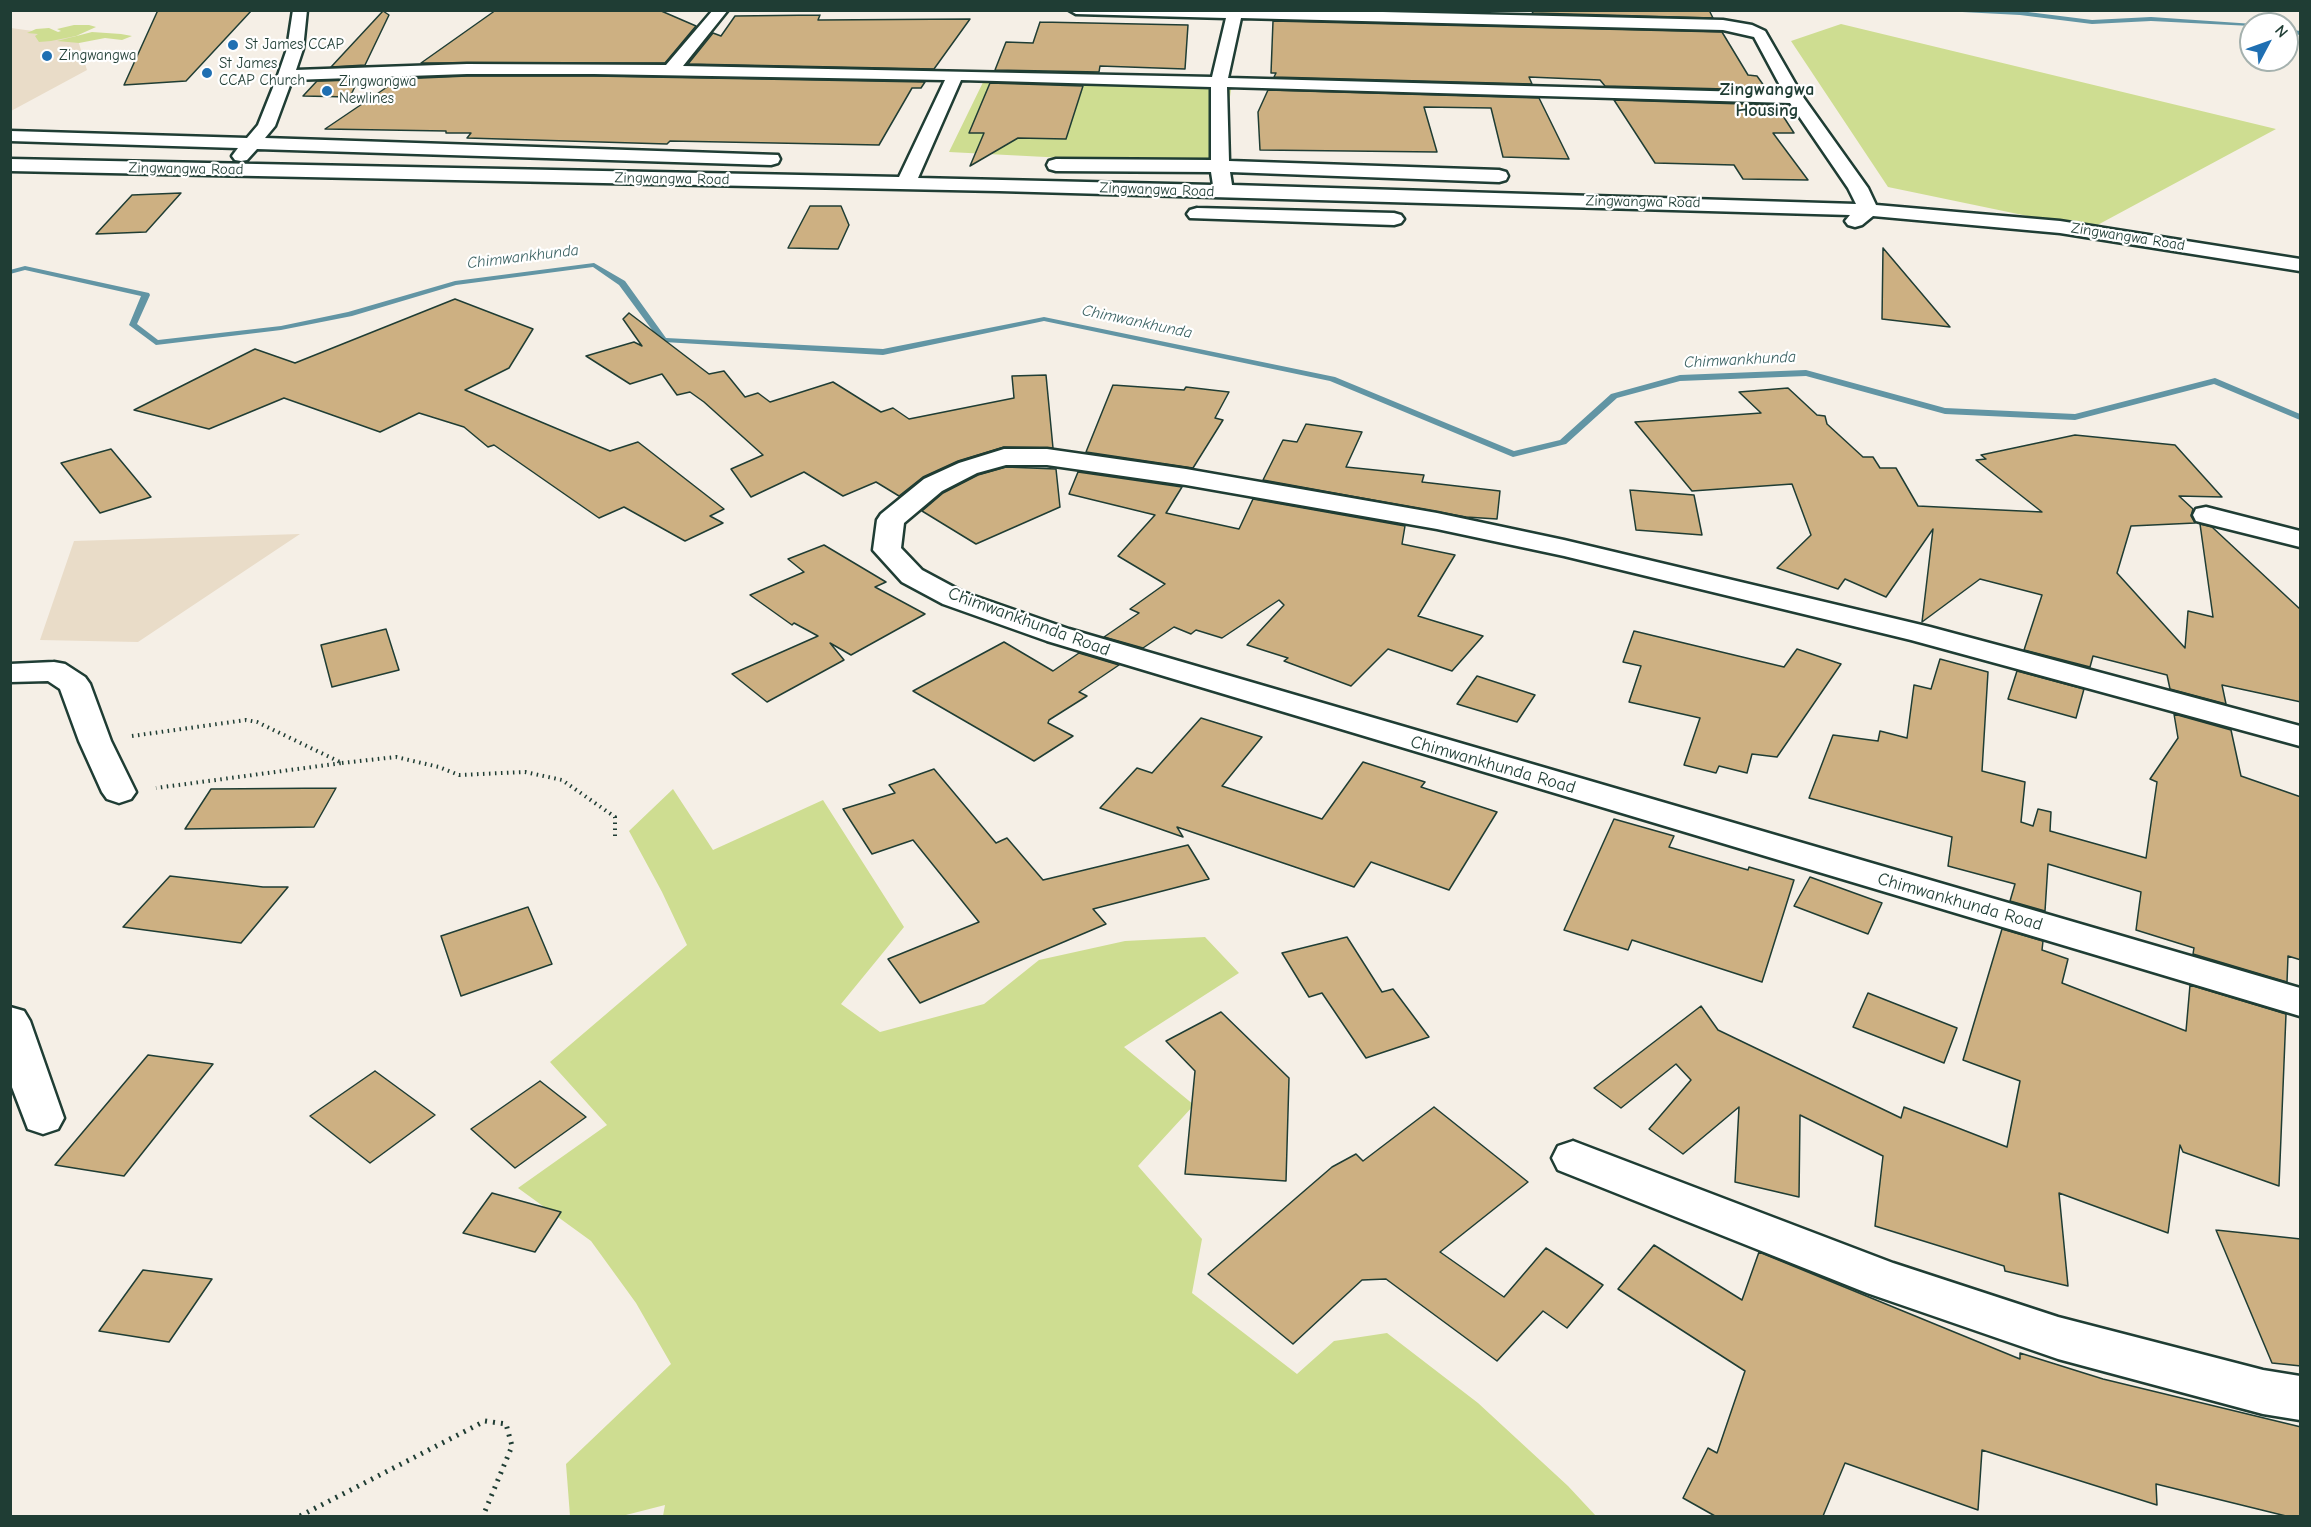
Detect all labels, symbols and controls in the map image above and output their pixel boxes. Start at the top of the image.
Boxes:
north arrow [2239,12,2299,72]
text: N [2271,22,2291,41]
place label: St James CCAP [245,36,344,54]
marker: St James CCAP [226,38,240,52]
place label: Zingwangwa [59,47,137,65]
marker: Zingwangwa [40,49,54,63]
place label: St James CCAP Church [219,55,305,90]
marker: St James CCAP Church [200,66,214,80]
place label: Zingwangwa Newlines [339,73,417,108]
district label: Zingwangwa Housing [1720,79,1814,122]
marker: Zingwangwa Newlines [320,84,334,98]
street label: Zingwangwa Road [128,159,244,179]
street label: Zingwangwa Road [614,169,730,189]
street label: Zingwangwa Road [1099,179,1215,201]
street label: Zingwangwa Road [1585,192,1701,212]
street label: Zingwangwa Road [2070,219,2186,255]
water label: Chimwankhunda [466,241,580,273]
water label: Chimwankhunda [1080,301,1194,343]
water label: Chimwankhunda [1683,347,1797,373]
street label: Chimwankhunda Road [945,583,1113,661]
street label: Chimwankhunda Road [1408,731,1578,799]
street label: Chimwankhunda Road [1875,868,2045,936]

